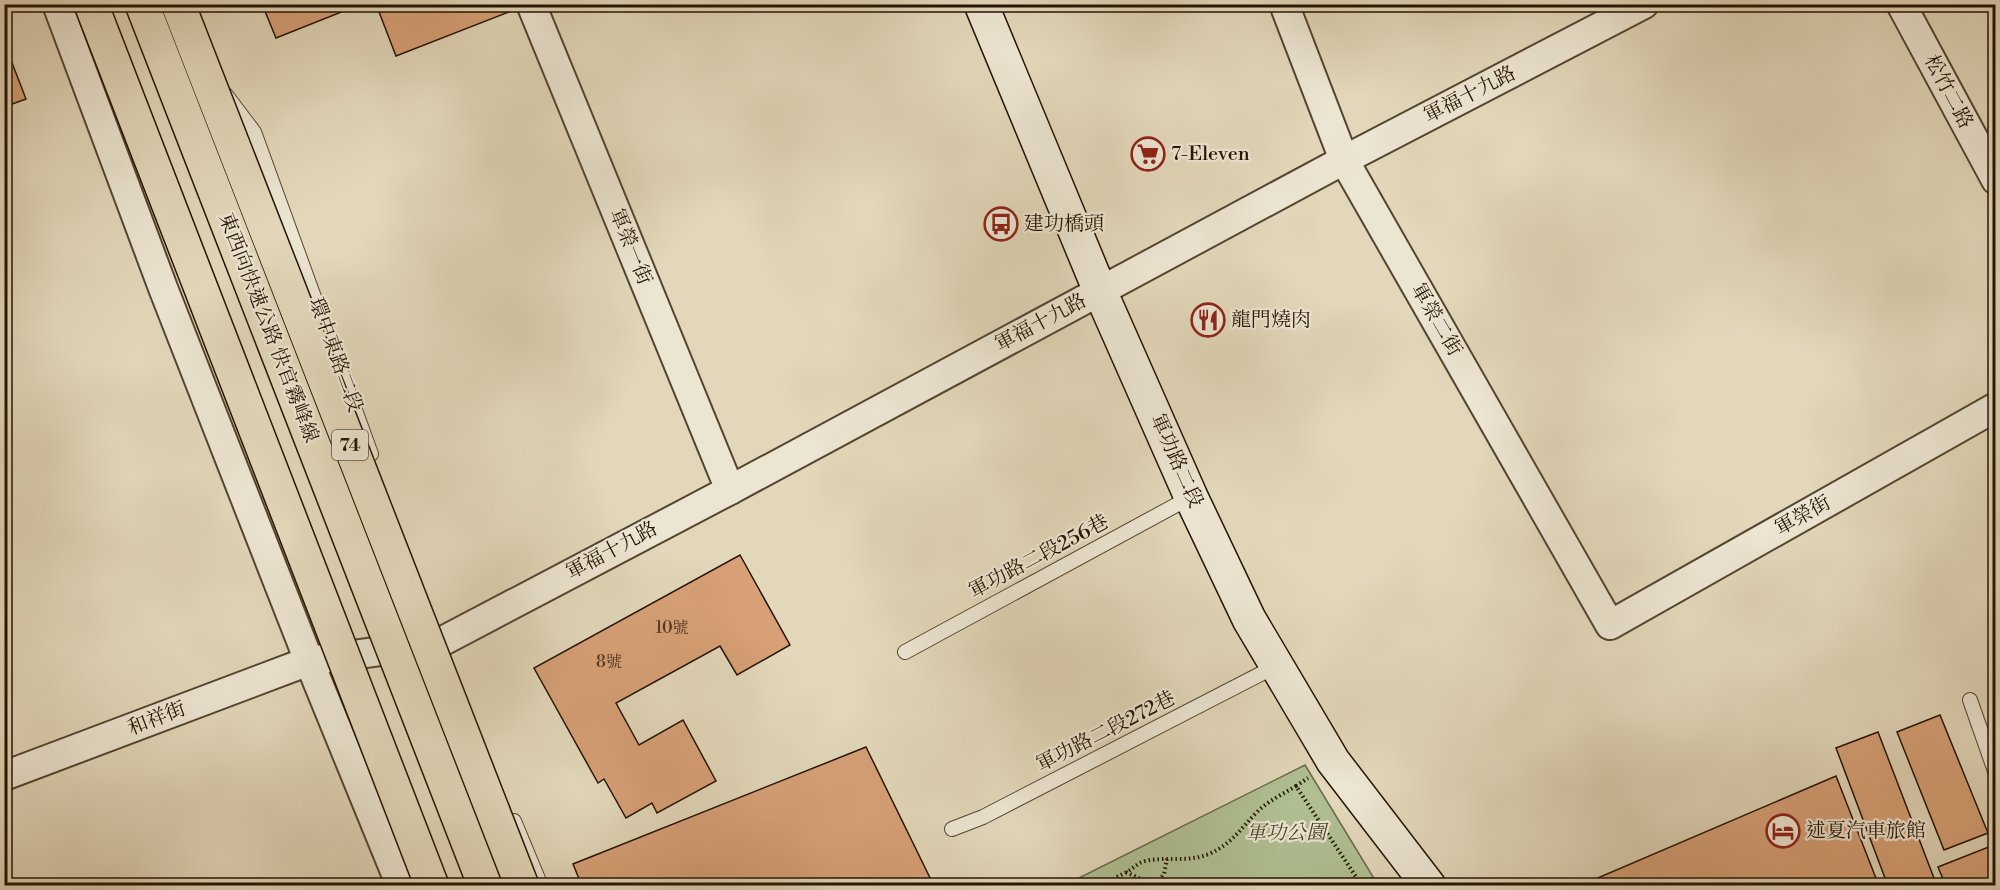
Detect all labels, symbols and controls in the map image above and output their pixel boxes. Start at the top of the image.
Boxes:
street label: 松竹二路 [1918,51,1978,133]
street label: 軍福十九路 [1420,61,1520,129]
supermarket icon: 7-Eleven [1130,136,1166,172]
place label: 7-Eleven [1171,142,1250,167]
street label: 軍榮一街 [603,205,657,289]
bus stop icon: 建功橋頭 [983,206,1019,242]
street label: 東西向快速公路 快官霧峰線 [213,210,323,446]
place label: 建功橋頭 [1024,212,1104,237]
street label: 軍榮二街 [1405,279,1467,361]
street label: 軍福十九路 [991,288,1091,358]
street label: 環中東路二段 [303,294,367,416]
restaurant icon: 龍門燒肉 [1190,302,1226,338]
place label: 龍門燒肉 [1231,308,1311,333]
street label: 軍功路二段 [1144,410,1208,512]
road number: 74 [332,430,368,460]
street label: 軍榮街 [1771,491,1835,541]
street label: 軍功路二段256巷 [965,510,1113,604]
street label: 軍福十九路 [562,516,662,586]
house number: 10號 [656,618,689,638]
house number: 8號 [596,652,622,672]
street label: 軍功路二段272巷 [1032,686,1180,778]
street label: 和祥街 [125,697,189,741]
hotel icon: 述夏汽車旅館 [1765,813,1801,849]
place label: 述夏汽車旅館 [1806,819,1926,844]
park label: 軍功公園 [1246,821,1329,846]

